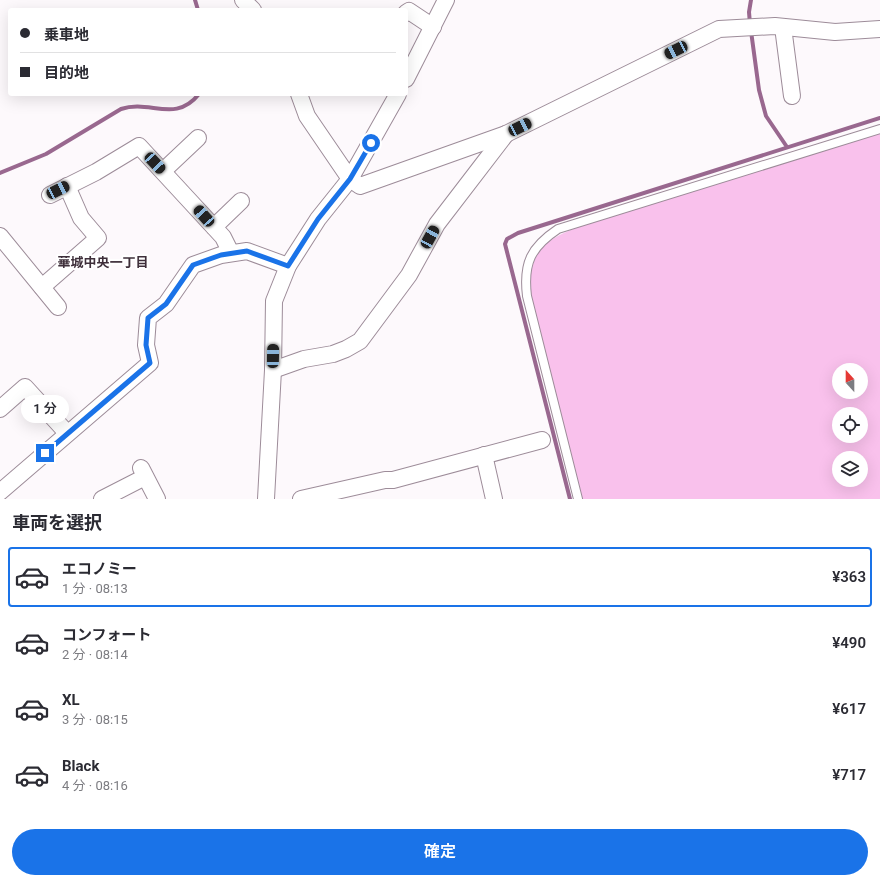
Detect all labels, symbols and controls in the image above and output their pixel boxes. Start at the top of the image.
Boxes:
text: 乗車地 [44,26,89,44]
car [663,39,689,61]
text: 目的地 [44,64,89,82]
car [507,116,533,138]
route start [362,134,380,152]
car [142,150,168,176]
car [45,179,71,201]
car [192,203,216,229]
car [419,224,441,250]
district label: 華城中央一丁目 [57,255,149,270]
car [267,344,279,368]
north arrow [832,363,868,399]
map controls [832,363,868,487]
callout: 1 分 [21,395,69,423]
text: 1 分 [33,401,57,416]
button: locate [832,407,868,443]
route end [36,444,54,462]
button: layers [832,451,868,487]
text: 車両を選択 [12,512,102,533]
icon: car [14,559,50,595]
text: エコノミー [62,560,137,578]
text: ¥363 [832,568,866,586]
text: 1 分 · 08:13 [62,581,128,596]
icon: car [14,625,50,661]
text: コンフォート [62,626,152,644]
text: ¥490 [832,634,866,652]
text: 2 分 · 08:14 [62,647,128,662]
icon: car [14,691,50,727]
text: XL [62,691,80,709]
text: ¥617 [832,700,866,718]
text: 3 分 · 08:15 [62,712,128,727]
icon: car [14,757,50,793]
text: Black [62,757,99,775]
text: ¥717 [832,766,866,784]
text: 4 分 · 08:16 [62,778,128,793]
button: 確定 [12,829,868,875]

